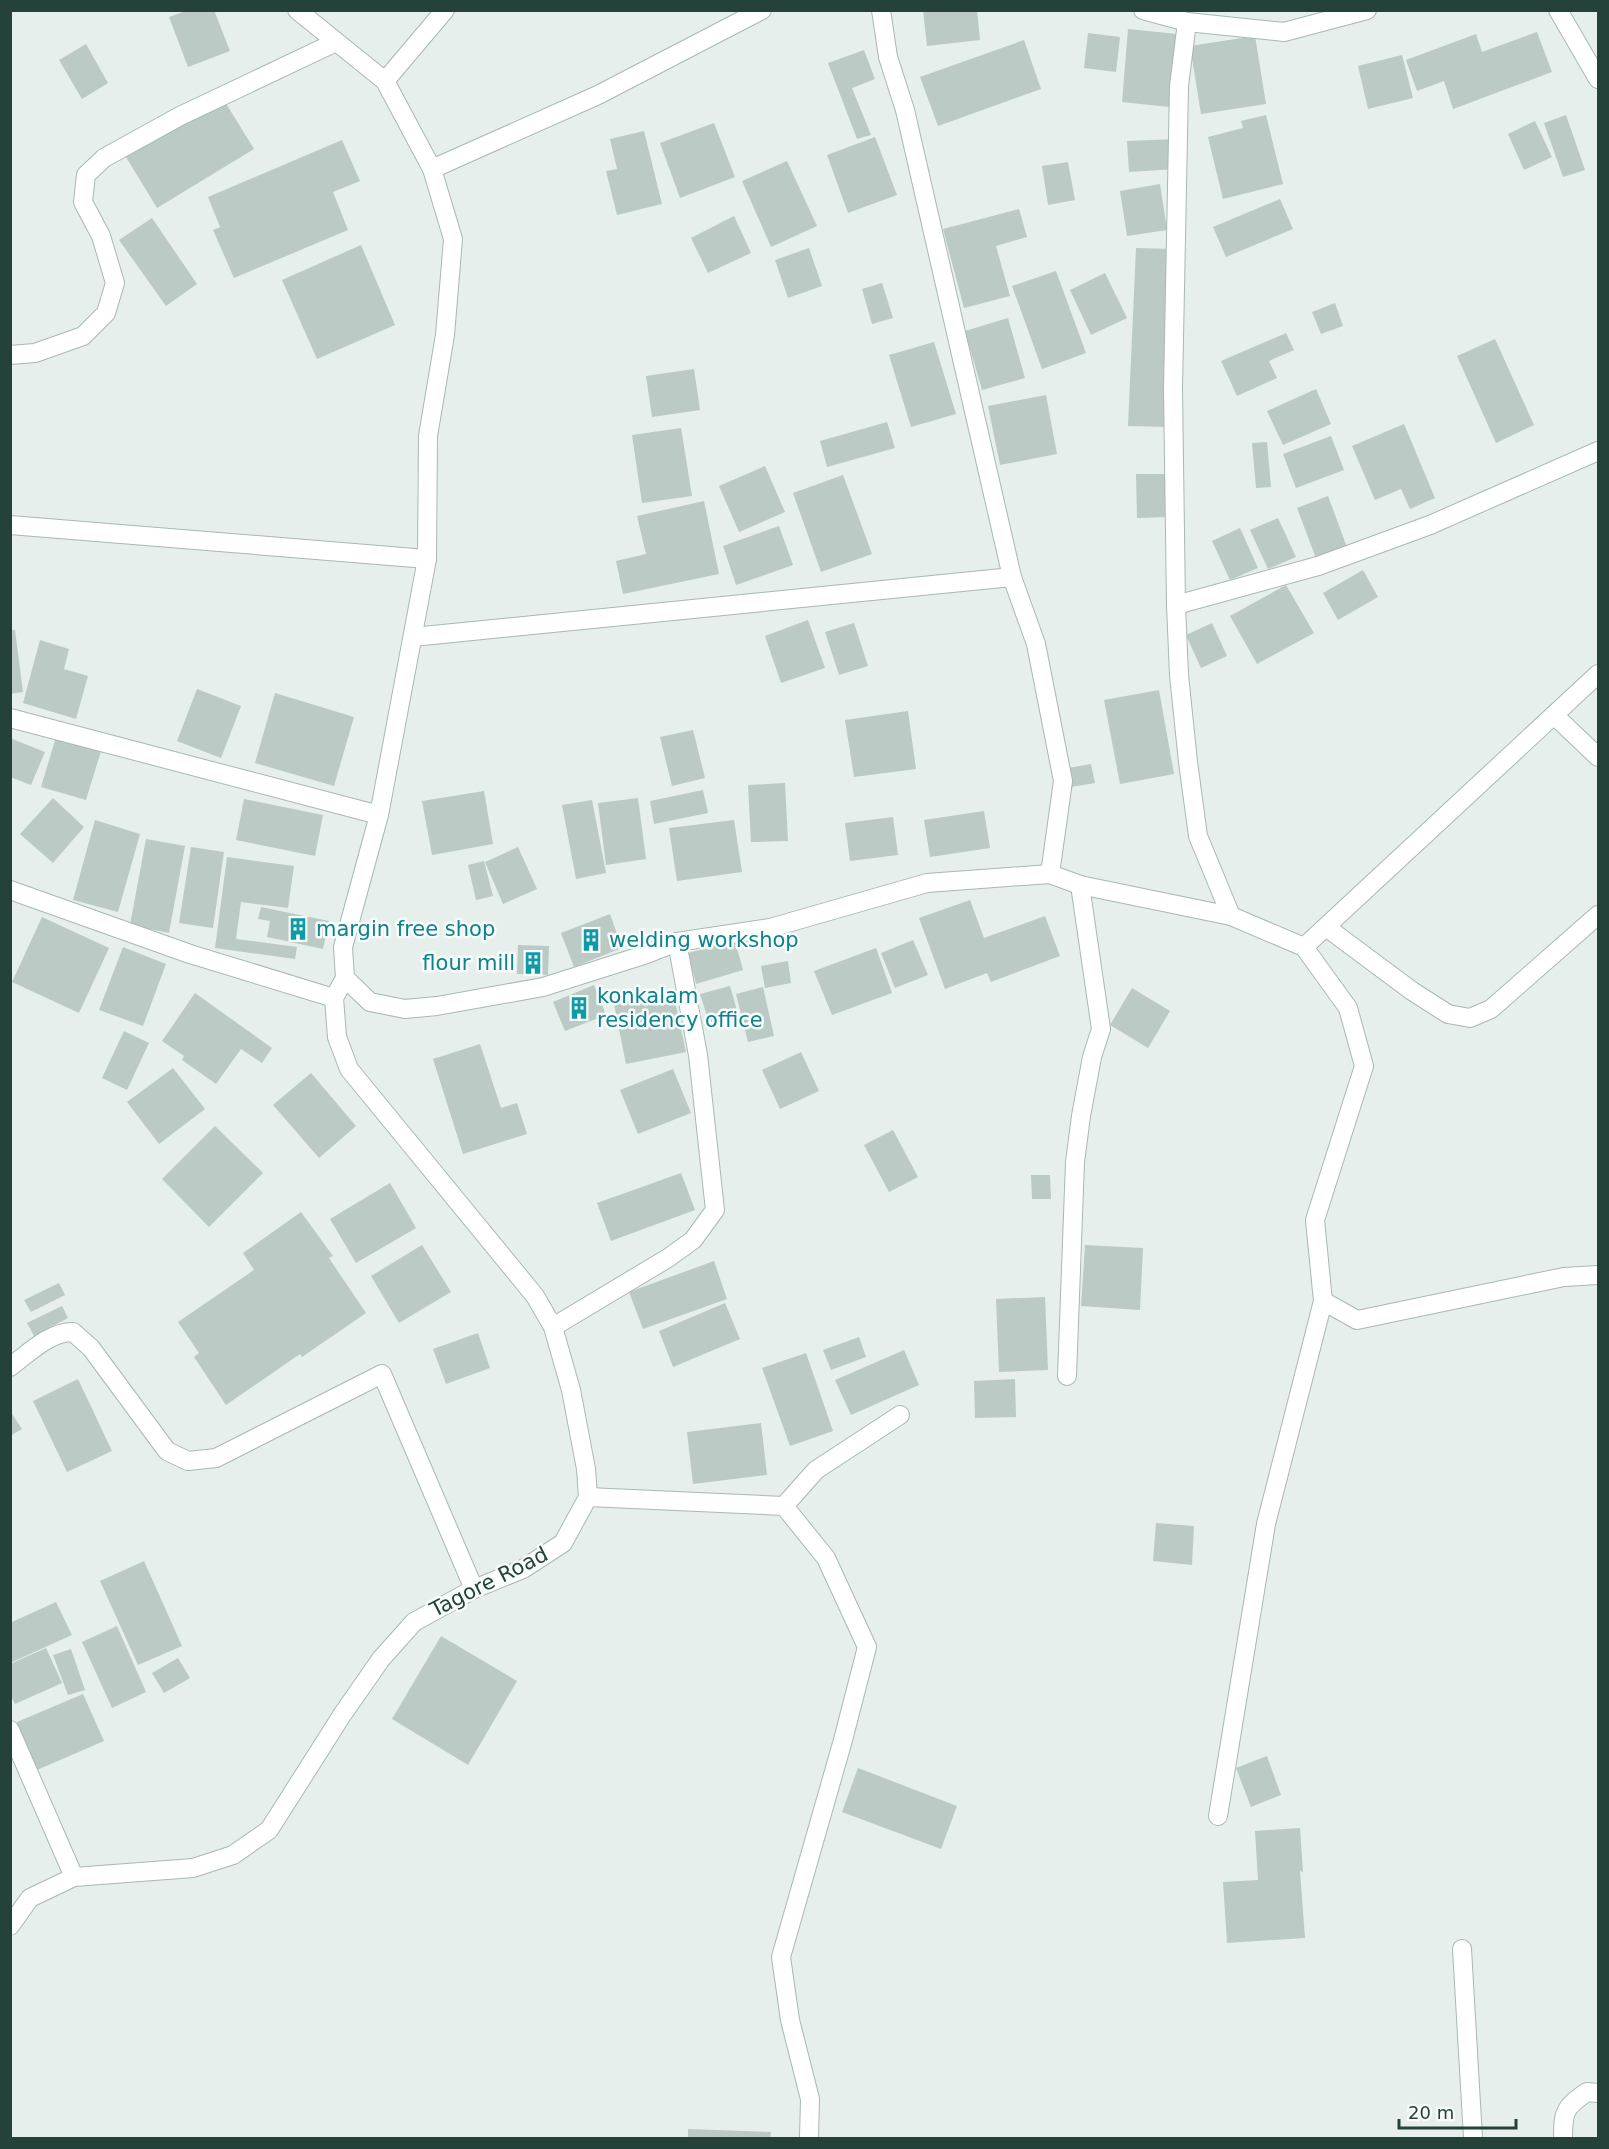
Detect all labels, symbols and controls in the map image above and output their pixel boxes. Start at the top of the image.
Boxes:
building icon: margin free shop [285,916,311,942]
place label: margin free shop [316,917,495,941]
building icon: welding workshop [578,927,604,953]
place label: welding workshop [609,928,799,952]
building icon: flour mill [520,950,546,976]
place label: flour mill [422,951,515,975]
place label: konkalam residency office [597,984,763,1032]
building icon: konkalam residency office [566,995,592,1021]
street label: Tagore Road [425,1542,552,1622]
scale bar [1399,2092,1516,2130]
text: 20 m [1408,2102,1454,2123]

